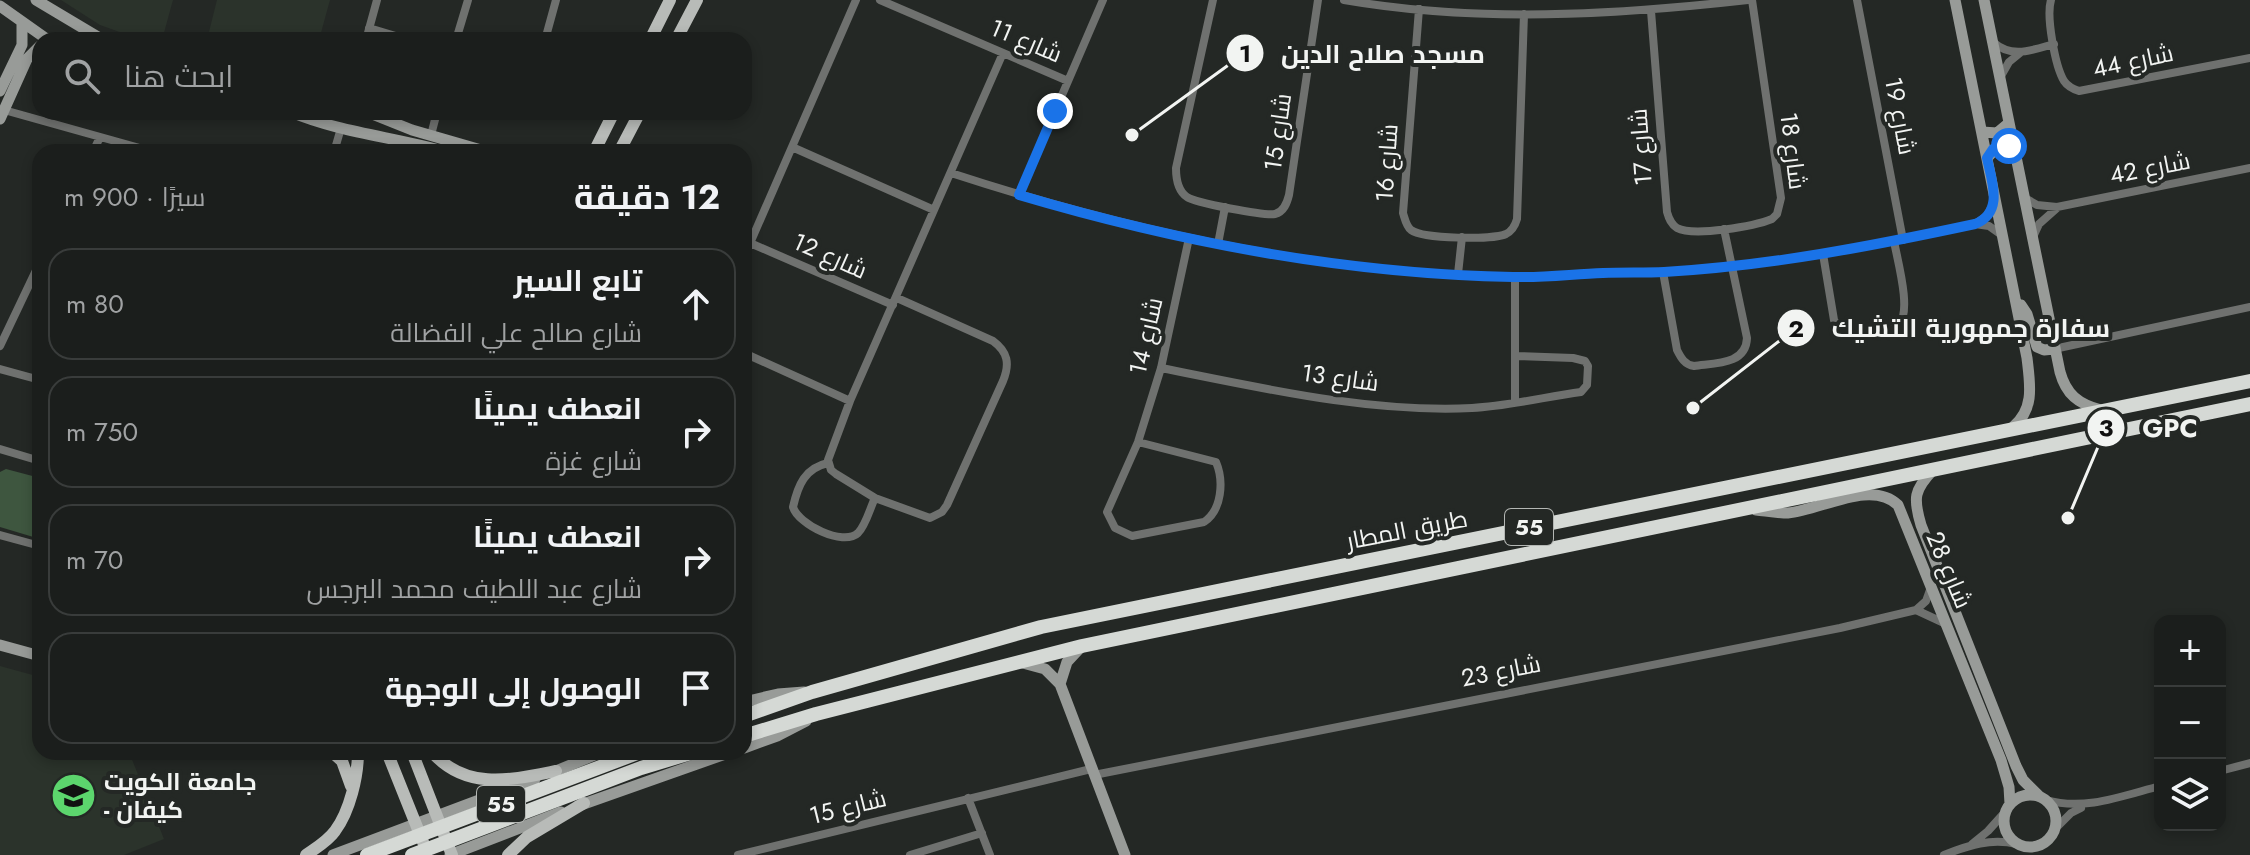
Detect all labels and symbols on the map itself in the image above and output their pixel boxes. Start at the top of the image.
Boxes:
street label: شارع 11 [985,10,1068,71]
callout: مسجد صلاح الدين [1225,28,1501,78]
text: مسجد صلاح الدين [1281,35,1485,73]
street label: شارع 44 [2089,35,2176,86]
text: 1 [1239,36,1251,71]
street label: شارع 19 [1876,74,1925,158]
street label: شارع 15 [1255,91,1300,173]
route end [1037,93,1073,129]
street label: شارع 17 [1620,107,1661,187]
street label: شارع 18 [1771,110,1816,192]
street label: شارع 16 [1366,123,1407,203]
route start [1991,128,2027,164]
street label: شارع 42 [2107,143,2193,192]
street label: شارع 12 [787,224,873,287]
street label: شارع 14 [1120,294,1171,378]
callout: سفارة جمهورية التشيك [1776,303,2126,353]
text: سفارة جمهورية التشيك [1832,309,2110,347]
text: 2 [1788,311,1804,346]
street label: شارع 13 [1299,355,1381,400]
callout: GPC [2086,403,2213,453]
text: GPC [2142,409,2198,447]
text: 3 [2099,410,2114,445]
street label: طريق المطار [1341,501,1470,559]
road number: 55 [1505,509,1553,545]
street label: شارع 28 [1918,526,1981,614]
street label: شارع 23 [1458,646,1544,695]
place label: جامعة الكويت - كيفان [104,764,257,827]
school or university icon: جامعة الكويت - كيفان [49,772,97,820]
street label: شارع 15 [806,780,890,833]
road number: 55 [477,786,525,822]

